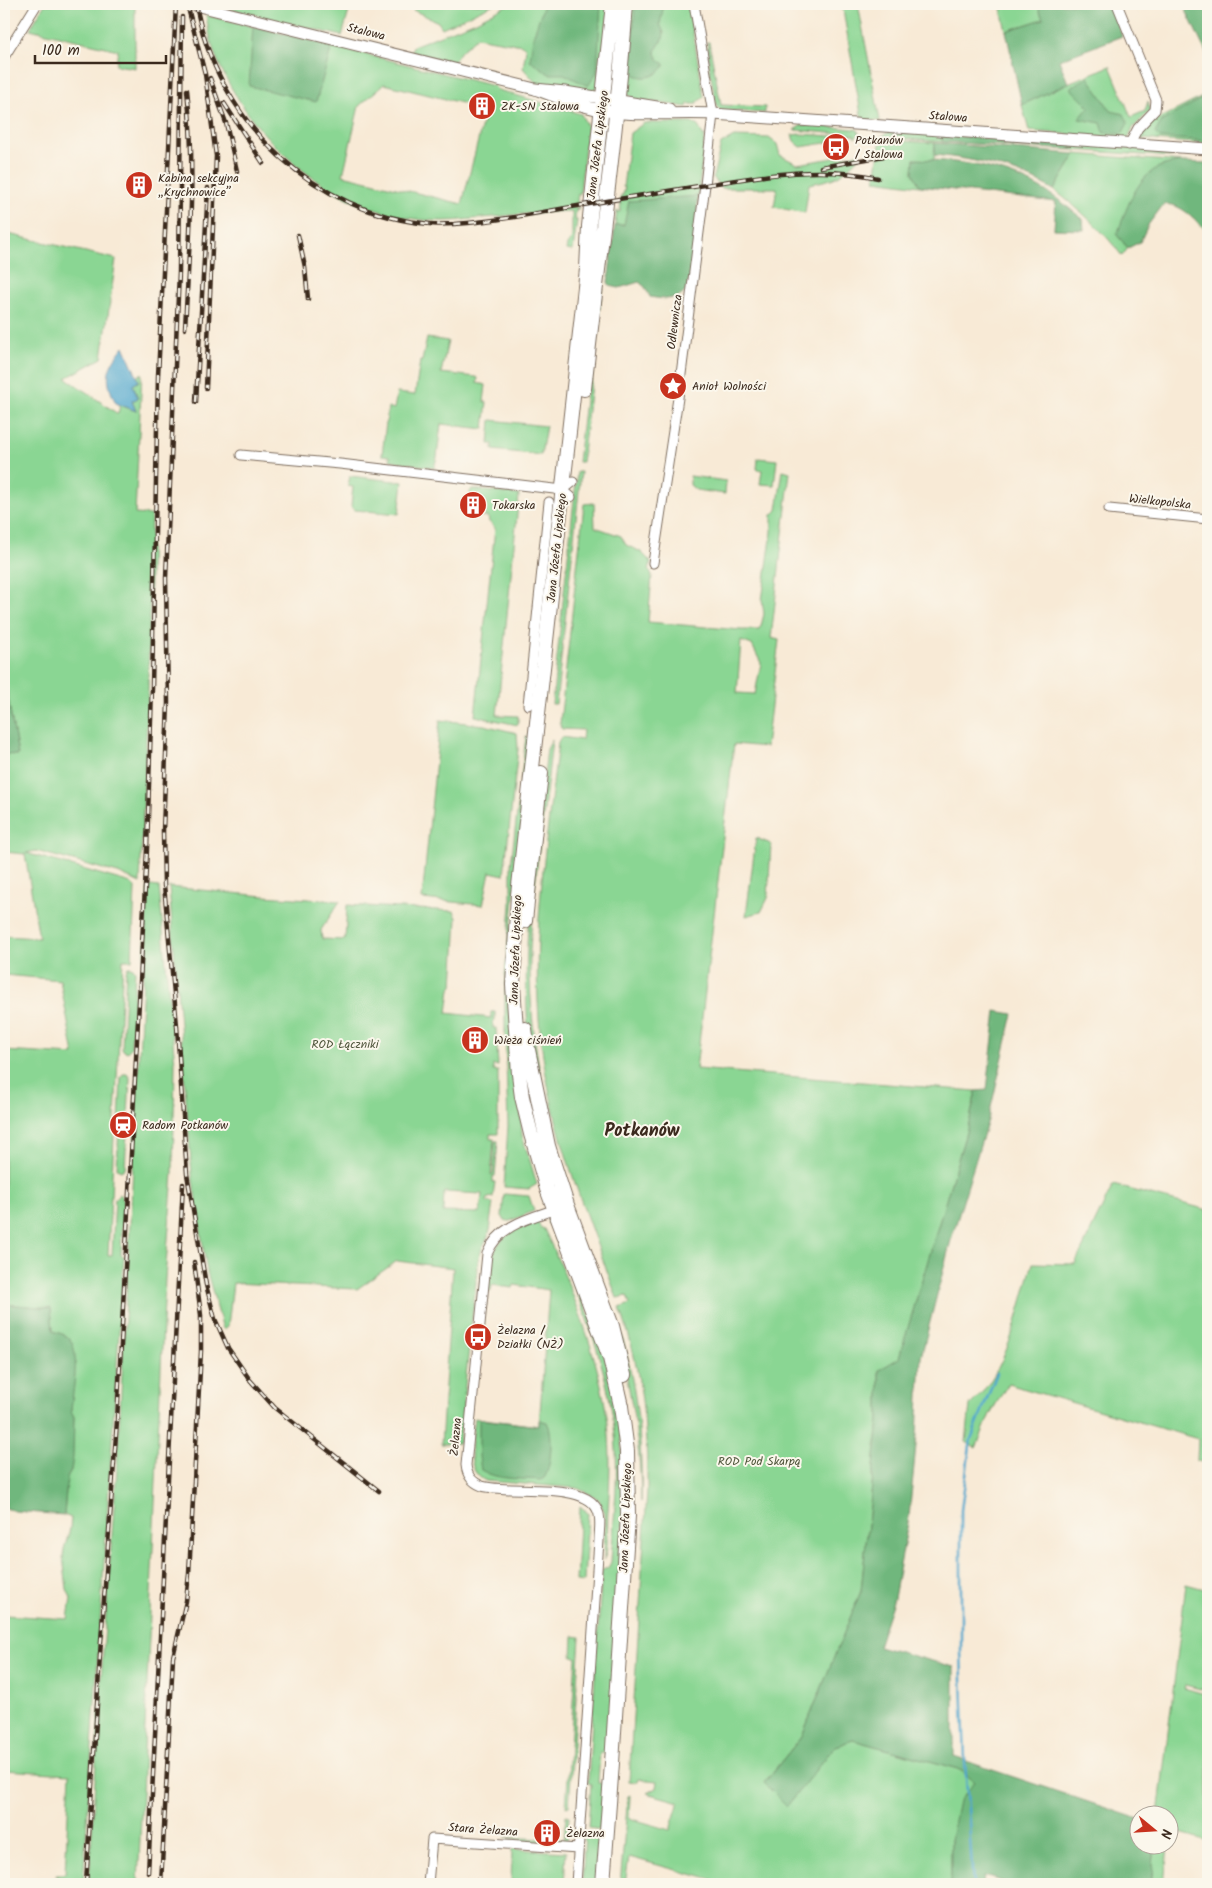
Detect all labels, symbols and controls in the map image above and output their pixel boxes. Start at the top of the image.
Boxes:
street label: Stalowa [345,18,387,46]
scale bar [35,32,166,64]
text: 100 m [42,39,80,63]
street label: Jana Józefa Lipskiego [582,89,614,201]
building icon: ZK-SN Stalowa [467,91,497,121]
place label: ZK-SN Stalowa [501,97,579,116]
street label: Stalowa [928,106,968,128]
place label: Potkanów / Stalowa [855,131,904,164]
bus stop icon: Potkanów / Stalowa [821,132,851,162]
place label: Kabina sekcyjna „Krychnowice” [158,169,239,202]
building icon: Kabina sekcyjna „Krychnowice” [124,170,154,200]
street label: Odlewnicza [662,293,688,351]
place icon: Anioł Wolności [658,371,688,401]
place label: Anioł Wolności [692,377,767,396]
street label: Wielkopolska [1128,489,1192,515]
building icon: Tokarska [458,490,488,520]
street label: Jana Józefa Lipskiego [542,492,572,604]
place label: Tokarska [492,496,536,515]
street label: Jana Józefa Lipskiego [505,895,527,1005]
building icon: Wieża ciśnień [460,1025,490,1055]
place label: Wieża ciśnień [494,1031,562,1050]
park label: ROD Łączniki [311,1035,380,1054]
station icon: Radom Potkanów [108,1110,138,1140]
place label: Radom Potkanów [142,1116,229,1135]
district label: Potkanów [604,1117,680,1146]
place label: Żelazna / Działki (NŻ) [497,1321,564,1354]
bus stop icon: Żelazna / Działki (NŻ) [463,1322,493,1352]
street label: Żelazna [445,1417,467,1457]
park label: ROD Pod Skarpą [718,1452,801,1471]
street label: Jana Józefa Lipskiego [615,1463,637,1573]
north arrow [1130,1806,1180,1856]
street label: Stara Żelazna [448,1818,519,1842]
building icon: Żelazna [532,1818,562,1848]
place label: Żelazna [566,1824,605,1843]
text: N [1154,1826,1177,1841]

